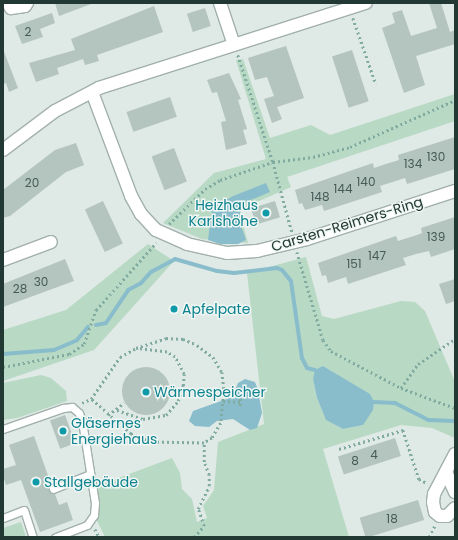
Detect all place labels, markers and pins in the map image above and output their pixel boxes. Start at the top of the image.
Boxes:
place label: Heizhaus Karlshöhe [189,197,258,230]
marker: Heizhaus Karlshöhe [261,208,271,218]
place label: Apfelpate [182,301,250,317]
marker: Apfelpate [169,304,179,314]
place label: Wärmespeicher [154,384,266,400]
marker: Wärmespeicher [141,387,151,397]
place label: Gläsernes Energiehaus [71,415,157,448]
marker: Gläsernes Energiehaus [58,426,68,436]
place label: Stallgebäude [44,474,138,490]
marker: Stallgebäude [31,477,41,487]

